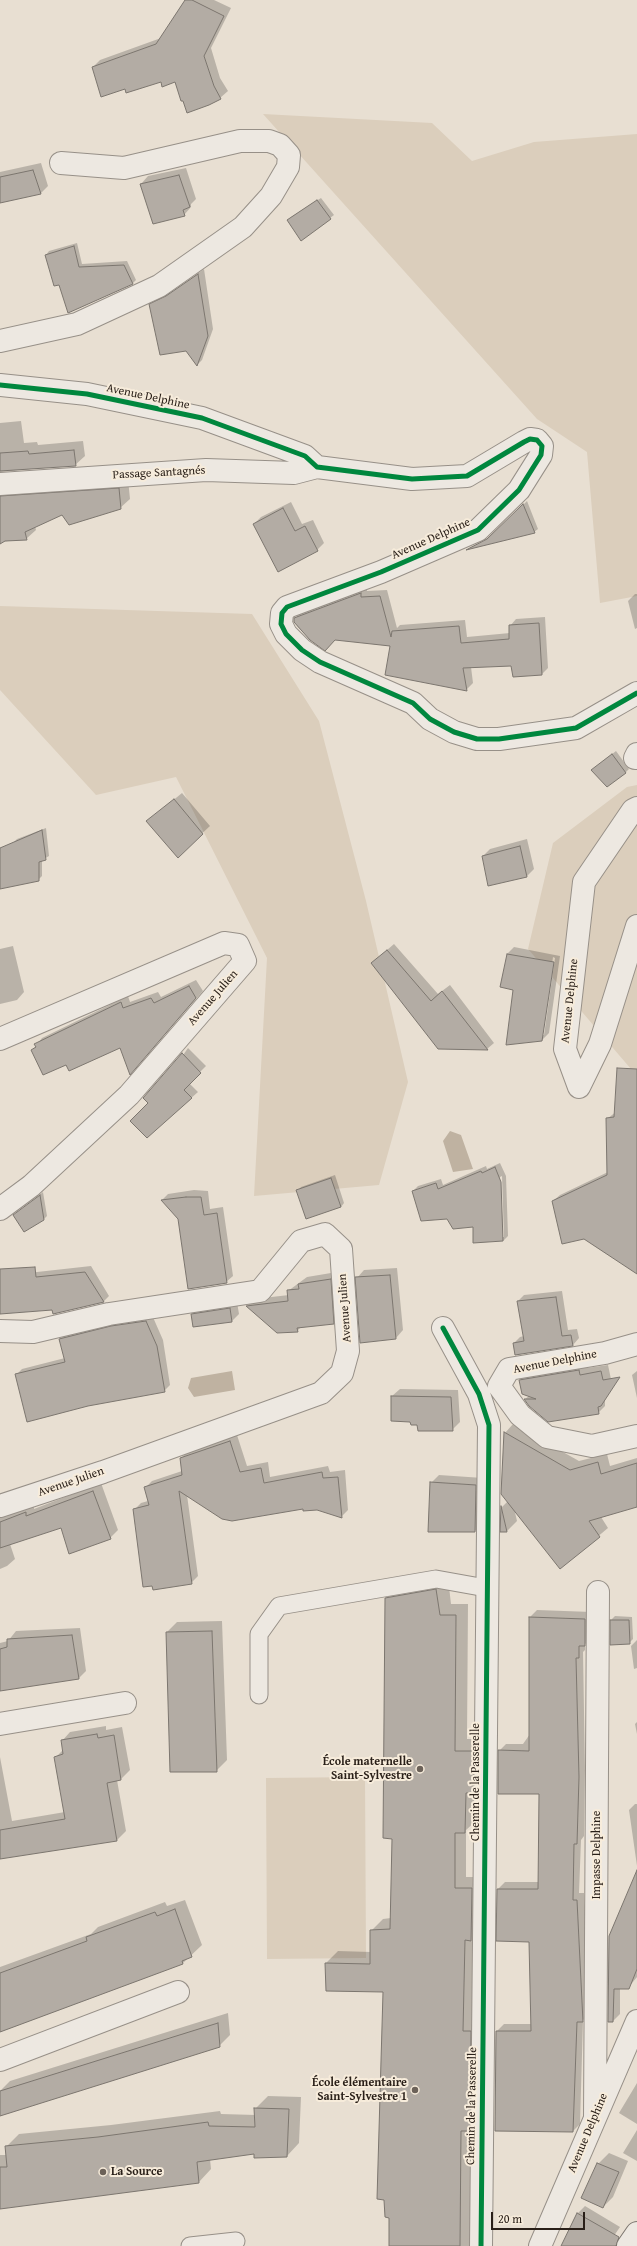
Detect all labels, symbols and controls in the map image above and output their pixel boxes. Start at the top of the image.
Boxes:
street label: Avenue Delphine [105,381,191,413]
street label: Passage Santagnés [112,463,206,483]
street label: Avenue Delphine [389,515,473,563]
street label: Avenue Delphine [558,958,582,1044]
street label: Avenue Julien [185,967,241,1029]
street label: Avenue Julien [335,1273,355,1343]
street label: Avenue Delphine [512,1347,598,1377]
street label: Avenue Julien [36,1464,106,1500]
street label: Chemin de la Passerelle [469,1723,483,1841]
place label: École maternelle Saint-Sylvestre [323,1755,412,1783]
marker: École maternelle Saint-Sylvestre [415,1764,425,1774]
street label: Impasse Delphine [590,1811,604,1899]
street label: Chemin de la Passerelle [464,2047,480,2165]
place label: École élémentaire Saint-Sylvestre 1 [312,2076,407,2104]
marker: École élémentaire Saint-Sylvestre 1 [410,2085,420,2095]
street label: Avenue Delphine [565,2091,611,2175]
place label: La Source [111,2165,162,2179]
marker: La Source [98,2167,108,2177]
scale bar [493,2204,587,2230]
text: 20 m [498,2210,522,2227]

